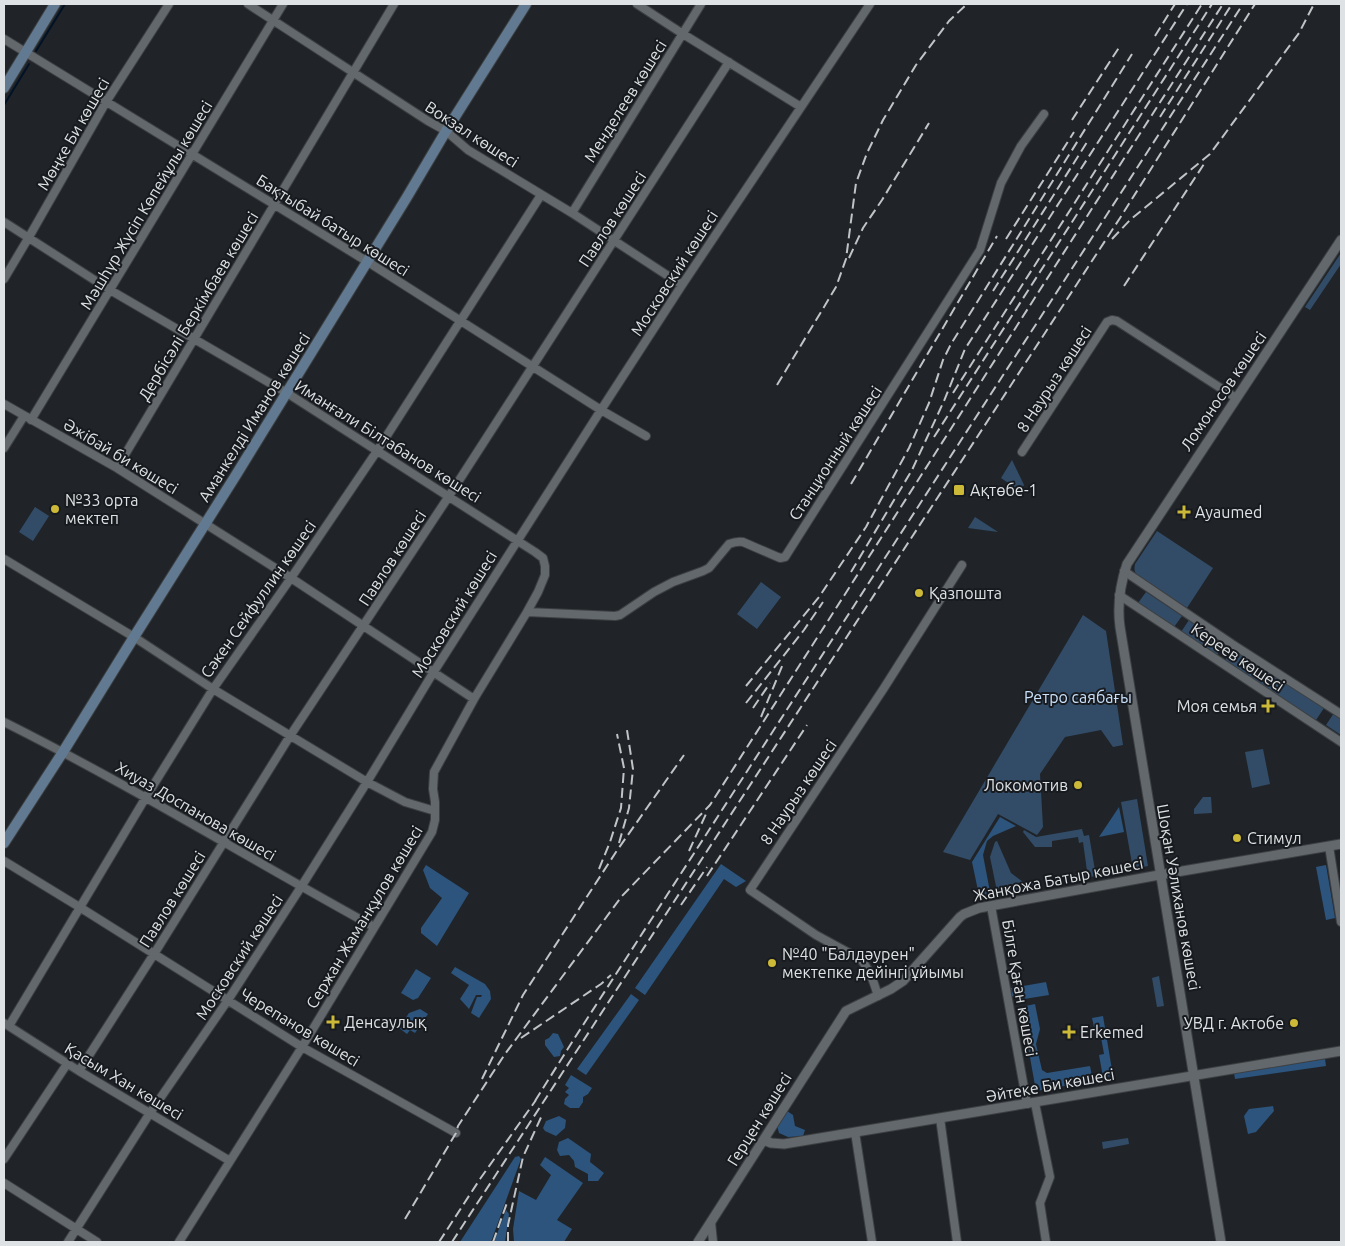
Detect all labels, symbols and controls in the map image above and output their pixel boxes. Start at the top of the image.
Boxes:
street label: Менделеев көшесі [580,37,670,165]
street label: Мөңке Би көшесі [34,75,112,193]
street label: Мәшһүр Жүсіп Көпейұлы көшесі [76,97,216,313]
street label: Вокзал көшесі [422,97,522,171]
street label: Павлов көшесі [575,168,649,270]
street label: Бақтыбай батыр көшесі [253,171,413,279]
street label: Московский көшесі [627,207,721,339]
street label: Дербісәлі Беркімбаев көшесі [134,208,262,404]
street label: 8 Наурыз көшесі [1013,323,1095,435]
street label: Ломоносов көшесі [1176,328,1270,454]
street label: Аманкелді Иманов көшесі [195,329,313,505]
street label: Иманғали Білтабанов көшесі [292,376,484,506]
street label: Станционный көшесі [785,382,885,524]
street label: Әжібай би көшесі [60,415,182,497]
place label: Ақтөбе-1 [970,481,1038,499]
marker: Ақтөбе-1 [952,483,966,497]
place label: №33 орта мектеп [65,491,138,527]
marker: №33 орта мектеп [49,503,61,515]
place label: Ayaumed [1195,503,1262,521]
marker: Ayaumed [1177,505,1191,519]
street label: Павлов көшесі [355,507,429,609]
street label: Сәкен Сейфуллин көшесі [197,517,319,681]
street label: Московский көшесі [408,548,500,680]
place label: Қазпошта [929,584,1002,602]
marker: Қазпошта [913,587,925,599]
street label: Кереев көшесі [1188,619,1288,695]
park label: Ретро саябағы [1024,688,1132,706]
place label: Моя семья [1177,697,1257,715]
marker: Моя семья [1261,699,1275,713]
street label: 8 Наурыз көшесі [756,736,840,848]
street label: Хиуаз Доспанова көшесі [113,758,279,864]
place label: Локомотив [984,776,1068,794]
marker: Локомотив [1072,779,1084,791]
street label: Шоқан Уәлиханов көшесі [1154,802,1204,992]
street label: Сержан Жаманқұлов көшесі [302,822,426,1012]
place label: Стимул [1247,829,1302,847]
marker: Стимул [1231,832,1243,844]
street label: Павлов көшесі [135,848,209,950]
street label: Жанқожа Батыр көшесі [971,854,1145,904]
street label: Московский көшесі [192,891,286,1023]
street label: Білге Қаған көшесі [999,918,1041,1058]
place label: №40 "Балдәурен" мектепке дейінгі ұйымы [782,945,964,981]
marker: №40 "Балдәурен" мектепке дейінгі ұйымы [766,957,778,969]
street label: Черепанов көшесі [237,984,363,1070]
place label: Денсаулық [344,1013,427,1031]
place label: УВД г. Актобе [1184,1014,1284,1032]
marker: Денсаулық [326,1015,340,1029]
marker: УВД г. Актобе [1288,1017,1300,1029]
place label: Erkemed [1080,1023,1144,1041]
marker: Erkemed [1062,1025,1076,1039]
street label: Қасым Хан көшесі [62,1039,186,1123]
street label: Әйтеке Би көшесі [984,1065,1116,1105]
street label: Герцен көшесі [723,1069,795,1169]

